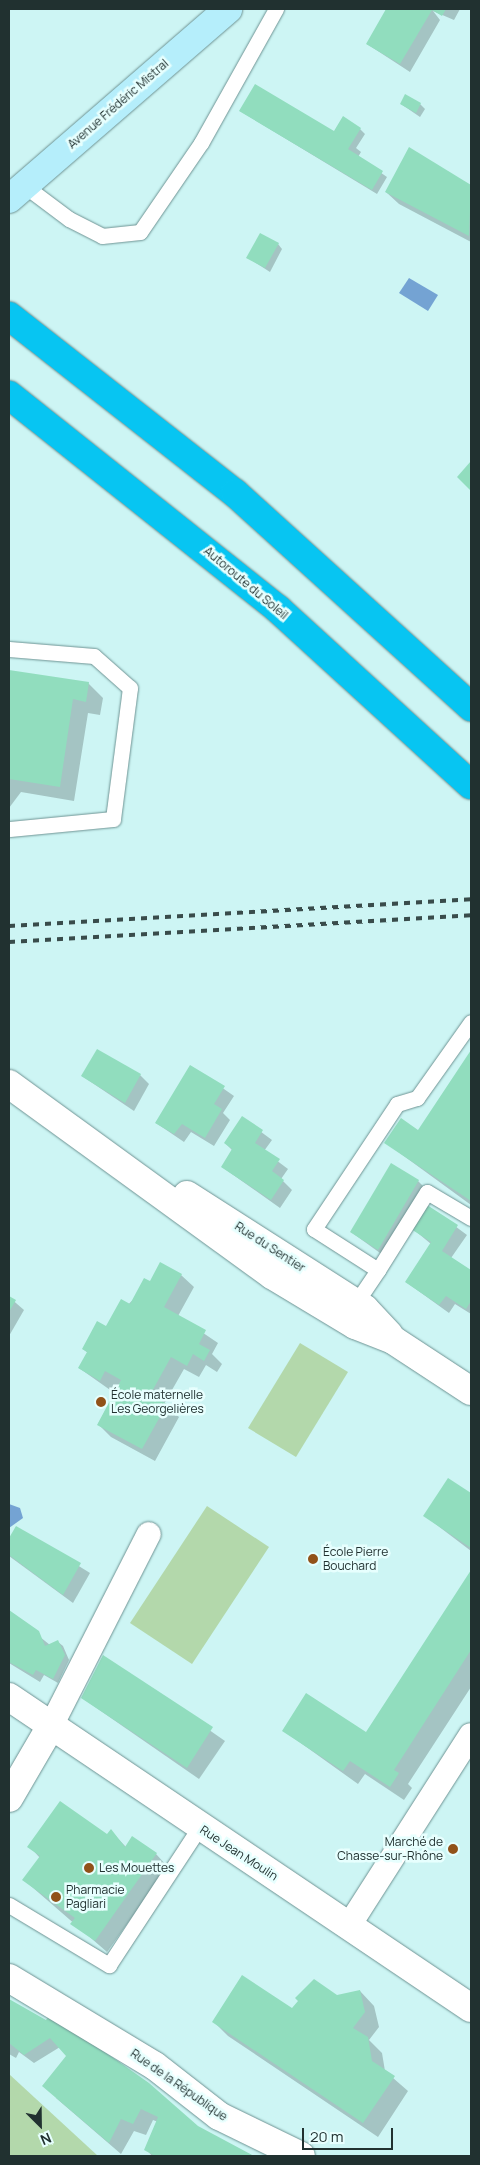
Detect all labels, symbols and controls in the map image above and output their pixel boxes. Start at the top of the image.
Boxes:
street label: Avenue Frédéric Mistral [65,56,171,152]
street label: Autoroute du Soleil [201,544,291,622]
street label: Rue du Sentier [232,1219,308,1275]
place label: École maternelle Les Georgelières [111,1388,204,1416]
marker: École maternelle Les Georgelières [95,1396,107,1408]
place label: École Pierre Bouchard [323,1545,388,1573]
marker: École Pierre Bouchard [307,1553,319,1565]
street label: Rue Jean Moulin [197,1823,281,1883]
place label: Marché de Chasse-sur-Rhône [337,1835,443,1863]
marker: Marché de Chasse-sur-Rhône [447,1843,459,1855]
place label: Les Mouettes [99,1861,174,1875]
marker: Les Mouettes [83,1862,95,1874]
place label: Pharmacie Pagliari [66,1883,124,1911]
marker: Pharmacie Pagliari [50,1891,62,1903]
street label: Rue de la République [128,2046,230,2124]
north arrow [15,2100,65,2150]
scale bar [305,2118,396,2150]
text: 20 m [310,2126,343,2147]
text: N [38,2129,54,2150]

